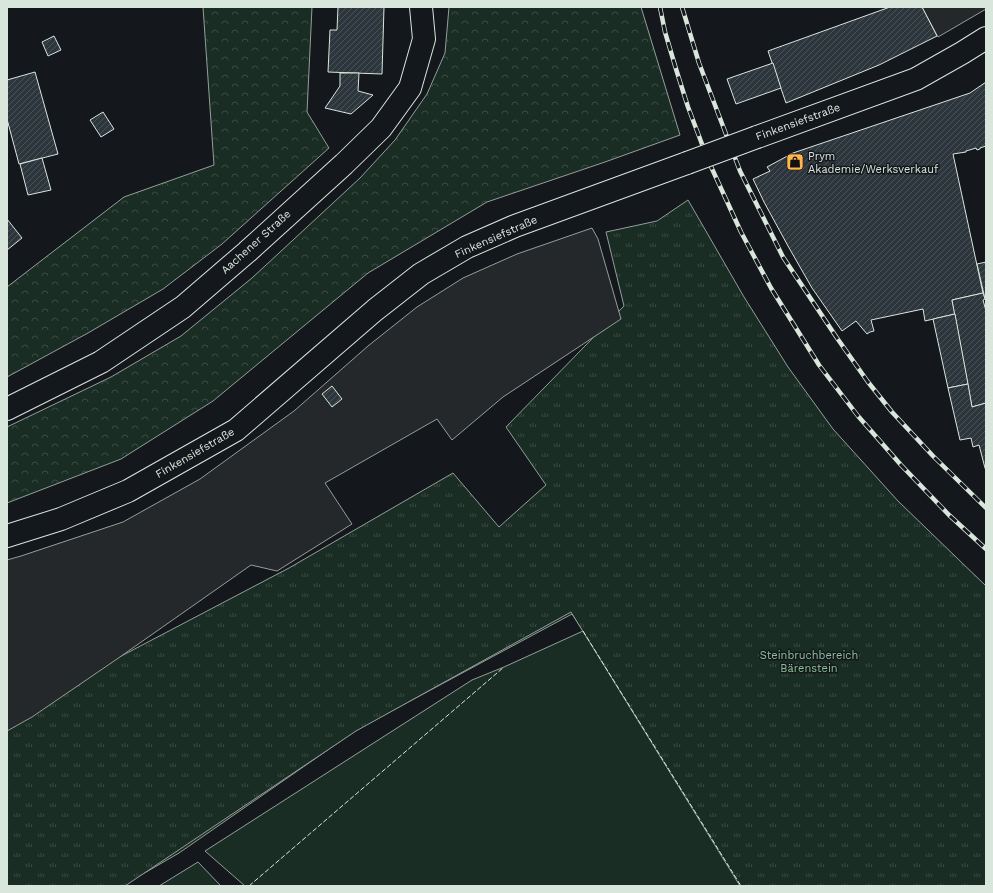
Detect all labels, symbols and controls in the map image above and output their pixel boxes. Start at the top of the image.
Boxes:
street label: Finkensiefstraße [754,101,842,143]
place label: Prym Akademie/Werksverkauf [808,150,939,176]
shop icon: Prym Akademie/Werksverkauf [785,152,805,172]
street label: Aachener Straße [218,207,294,277]
street label: Finkensiefstraße [453,213,539,261]
street label: Finkensiefstraße [153,425,237,481]
park label: Steinbruchbereich Bärenstein [760,649,858,675]

